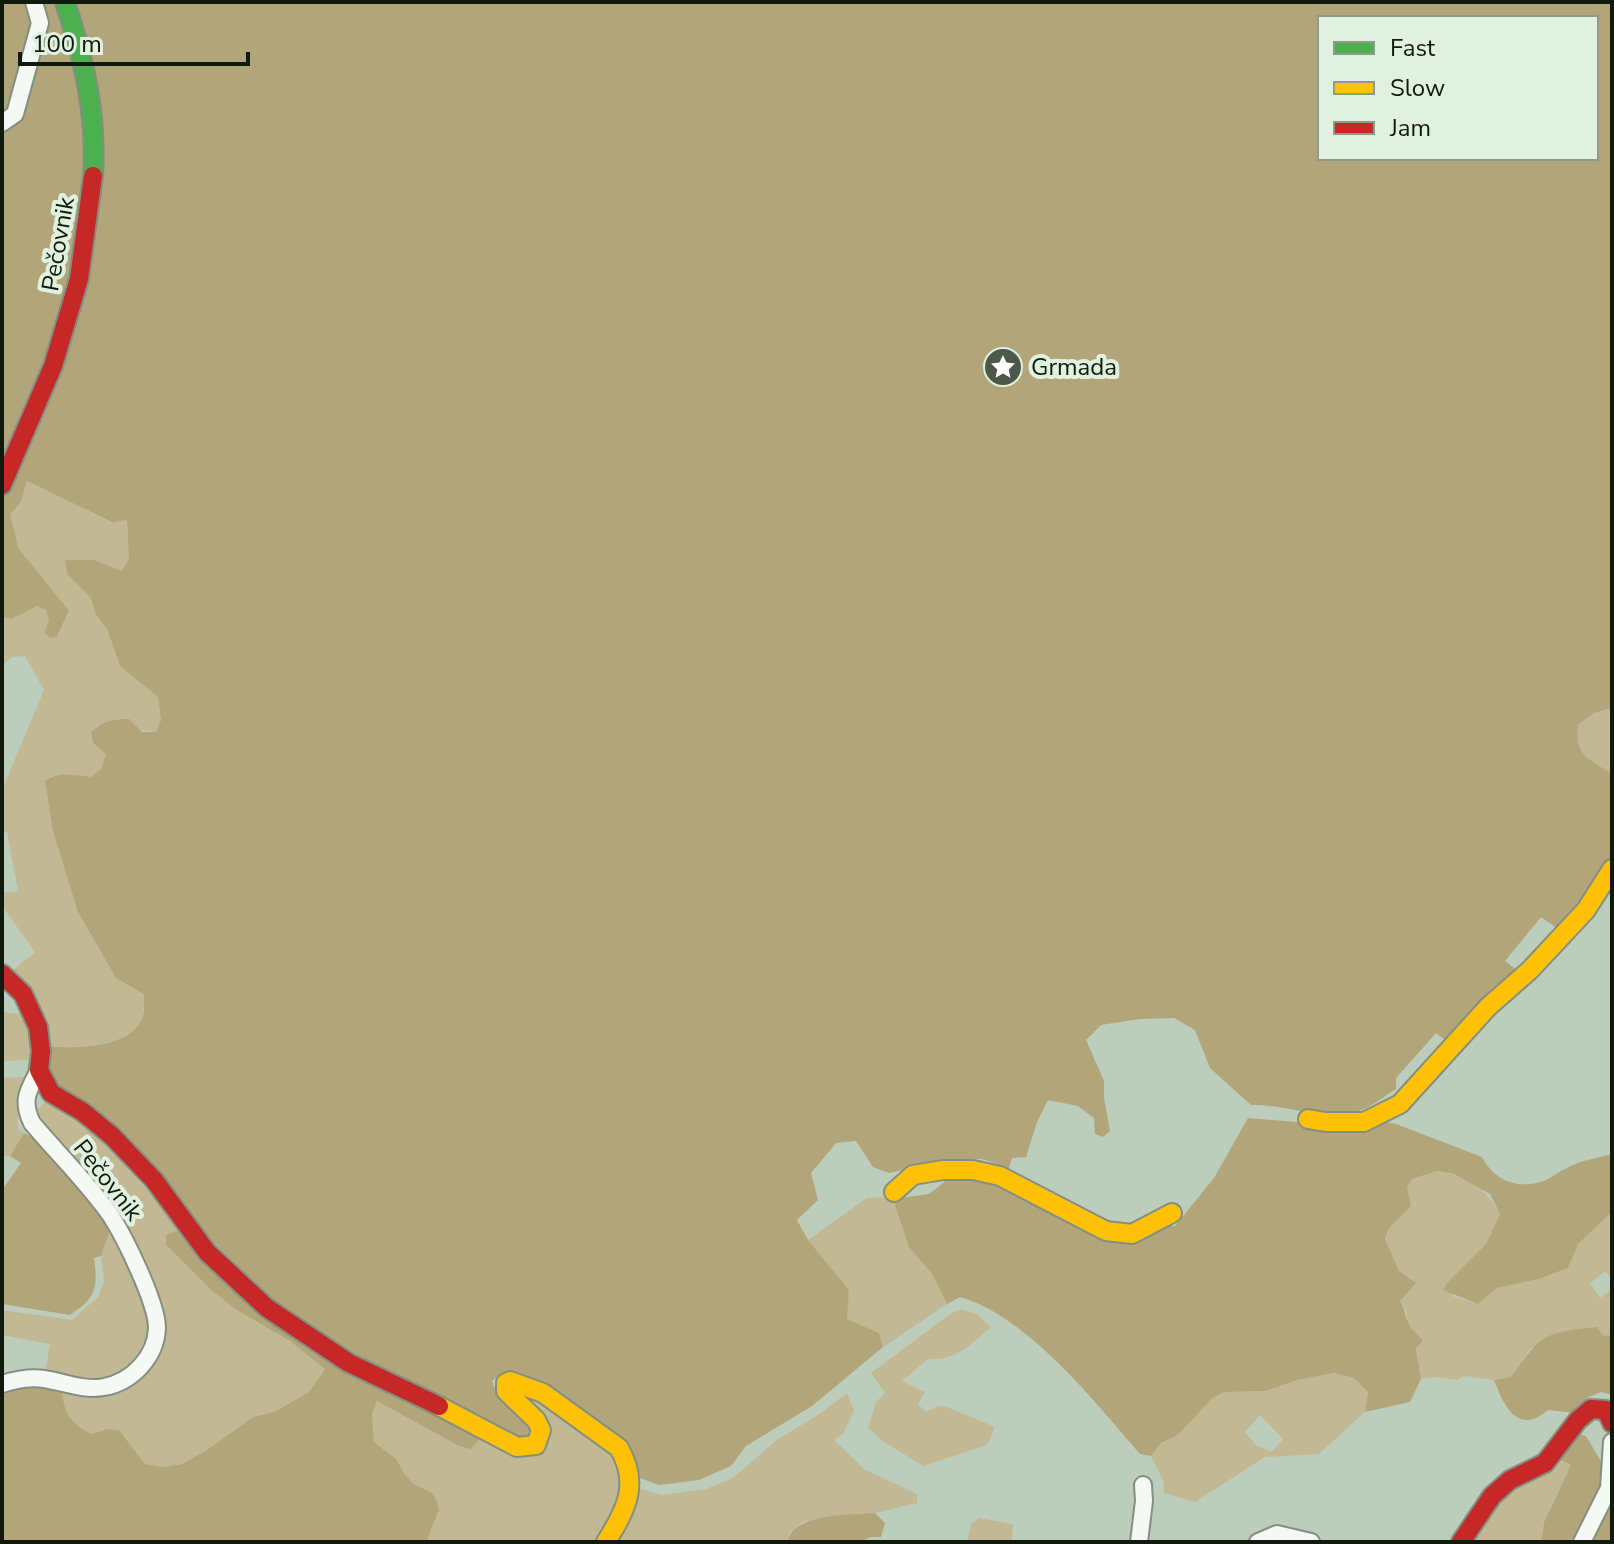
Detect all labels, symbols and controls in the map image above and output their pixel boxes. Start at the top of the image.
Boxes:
scale bar [20,16,248,66]
legend [1318,16,1598,160]
text: 100 m [32,28,102,60]
text: Fast [1390,32,1436,64]
text: Slow [1390,72,1445,104]
text: Jam [1389,112,1431,144]
street label: Pečovnik [34,193,82,294]
place icon: Grmada [982,346,1024,388]
place label: Grmada [1031,351,1117,383]
street label: Pečovnik [66,1133,150,1228]

